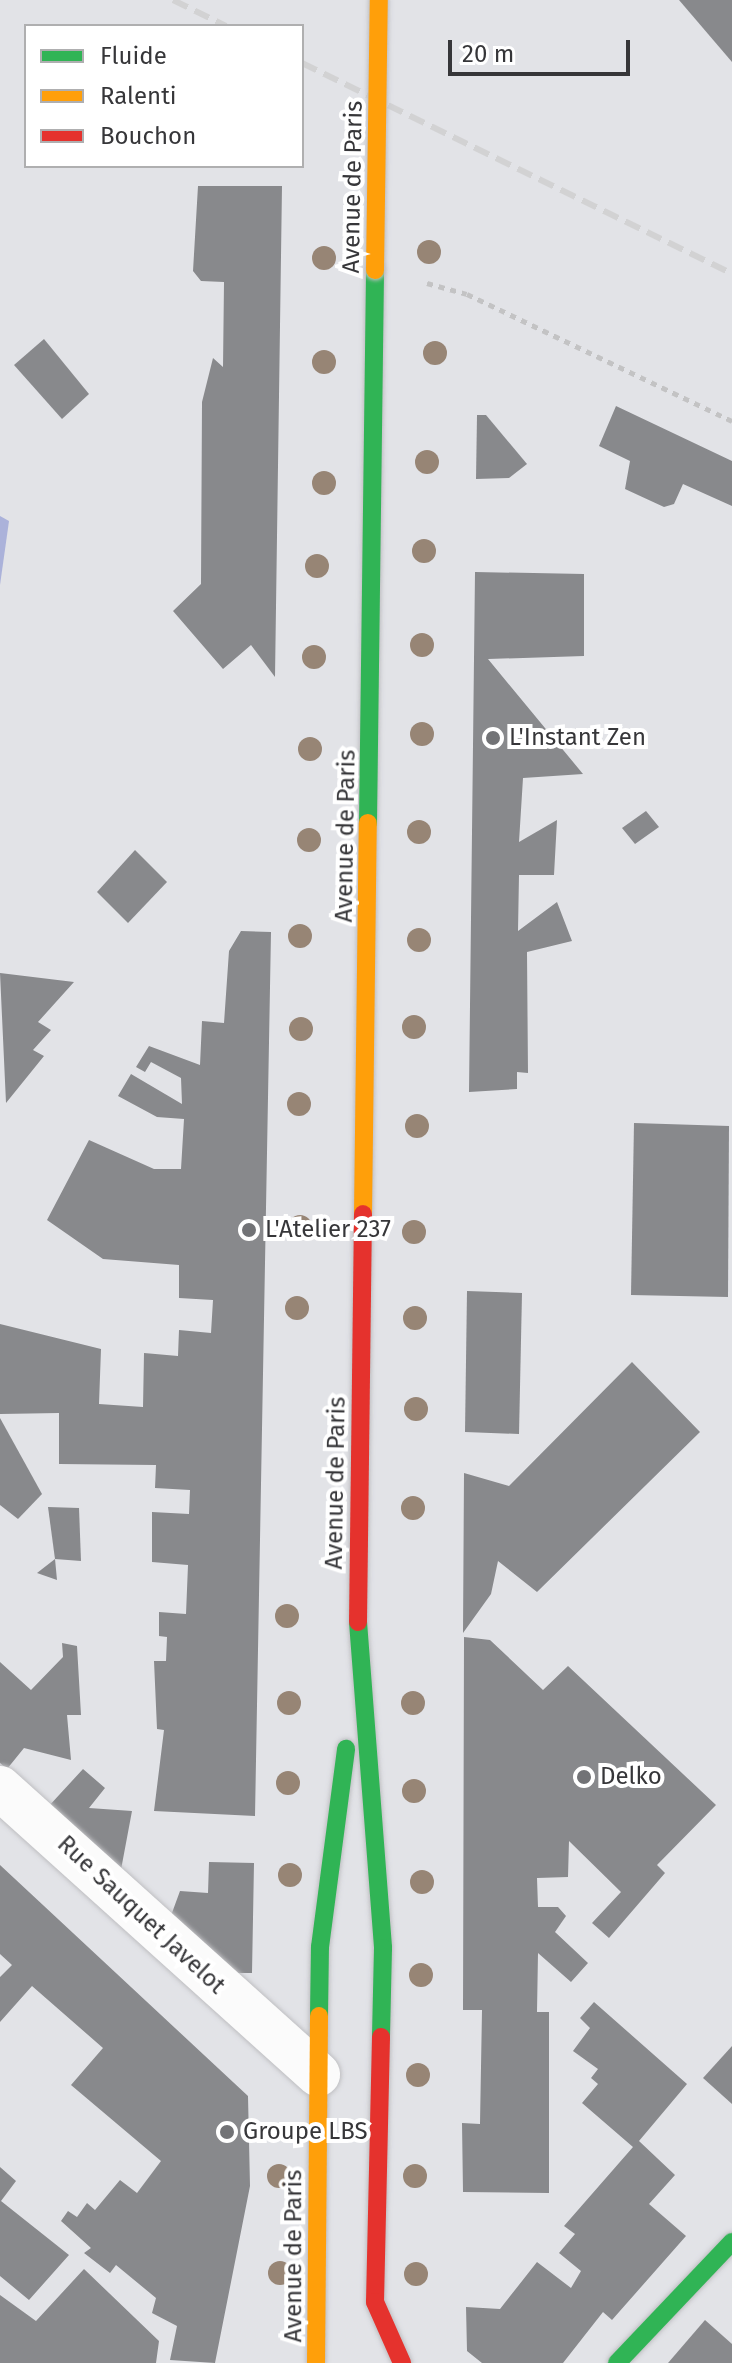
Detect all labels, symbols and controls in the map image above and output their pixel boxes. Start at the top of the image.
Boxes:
legend [24,24,304,168]
scale bar [452,24,634,74]
text: 20 m [462,40,514,68]
text: Fluide [100,42,167,70]
text: Ralenti [100,82,177,110]
street label: Avenue de Paris [337,100,369,274]
text: Bouchon [100,122,196,150]
place label: L'Instant Zen [509,724,646,752]
marker: L'Instant Zen [484,729,502,747]
street label: Avenue de Paris [330,749,362,923]
place label: L'Atelier 237 [265,1216,391,1244]
marker: L'Atelier 237 [240,1221,258,1239]
street label: Avenue de Paris [320,1396,352,1570]
place label: Delko [600,1763,662,1791]
marker: Delko [575,1768,593,1786]
street label: Rue Sauquet Javelot [51,1830,231,2000]
place label: Groupe LBS [243,2118,368,2146]
marker: Groupe LBS [218,2123,236,2141]
street label: Avenue de Paris [280,2170,308,2342]

